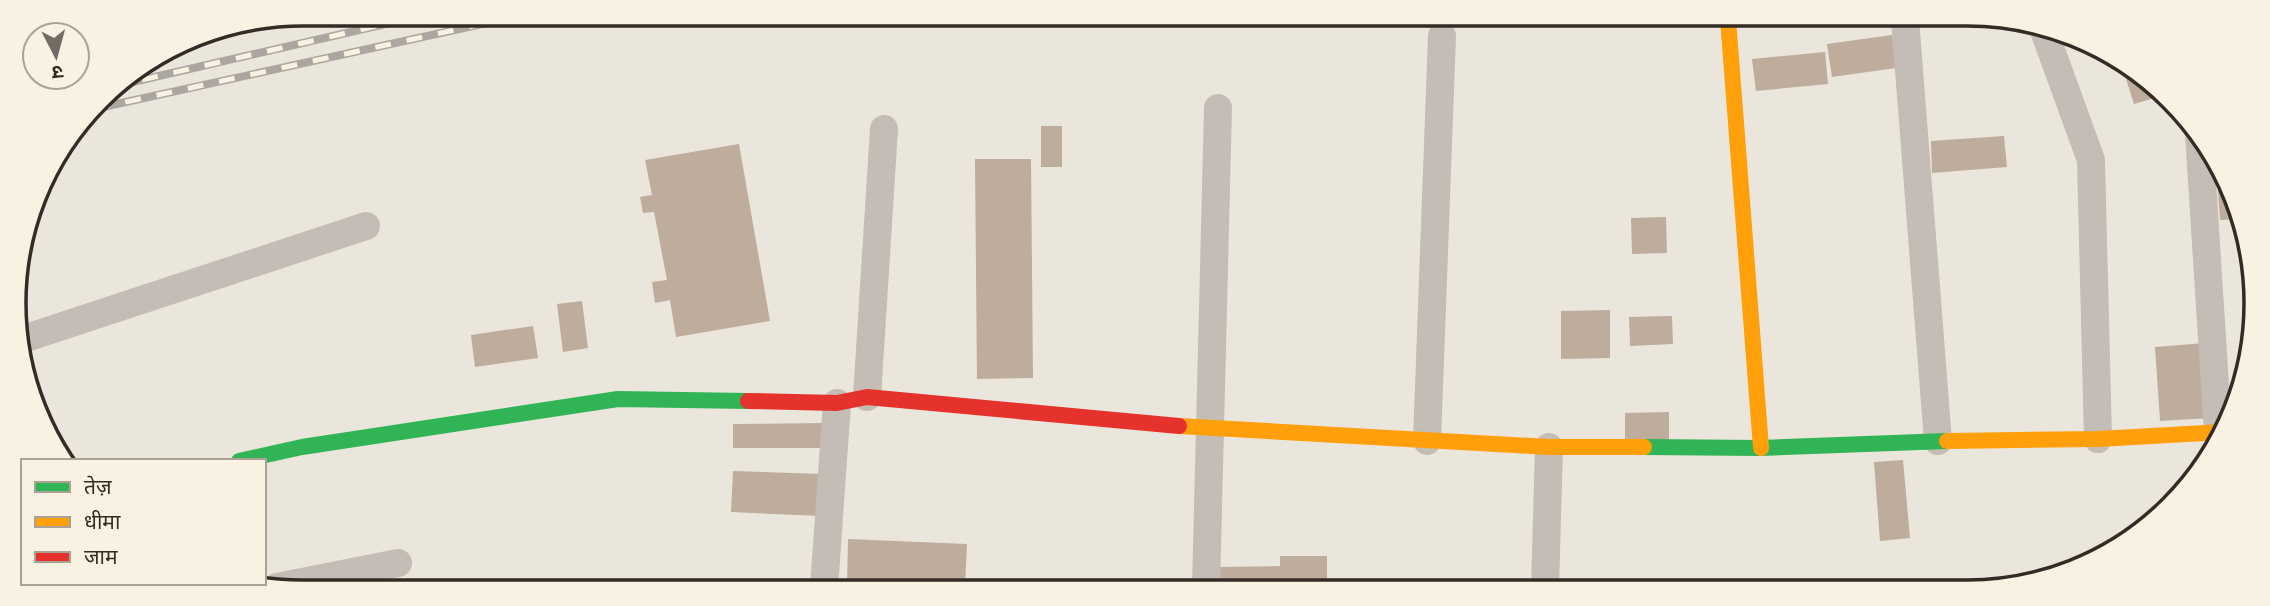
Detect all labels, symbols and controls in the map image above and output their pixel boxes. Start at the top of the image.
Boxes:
north arrow [21,21,91,91]
text: उ [50,58,65,88]
legend [21,459,266,585]
text: तेज़ [84,470,112,502]
text: धीमा [84,505,121,537]
text: जाम [84,540,118,572]

